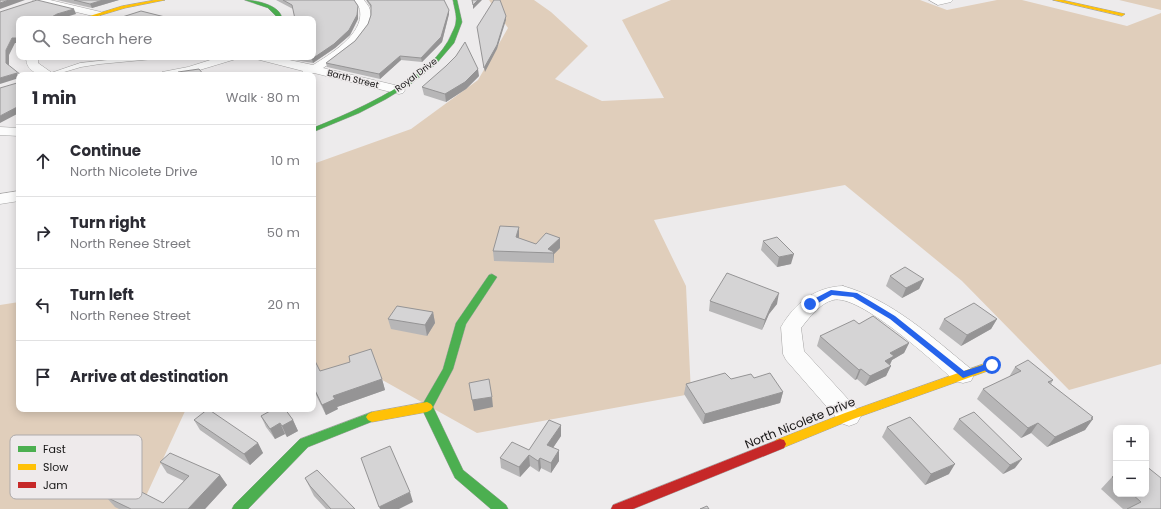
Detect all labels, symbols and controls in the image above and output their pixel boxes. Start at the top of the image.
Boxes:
search box [16,16,316,60]
icon: search [30,27,52,49]
text: Search here [62,28,152,49]
street label: Royal Drive [393,55,440,95]
street label: Barth Street [326,67,380,91]
text: 1 min [32,86,76,110]
text: Walk · 80 m [226,88,300,107]
text: Continue [70,140,141,161]
icon: ahead [32,150,54,172]
text: 10 m [271,151,300,170]
text: North Nicolete Drive [70,162,198,181]
text: Turn right [70,212,146,233]
icon: right [32,222,54,244]
text: 50 m [267,223,300,242]
text: North Renee Street [70,234,191,253]
text: Turn left [70,284,134,305]
icon: left [32,294,54,316]
text: 20 m [267,295,300,314]
route end [801,295,819,313]
text: North Renee Street [70,306,191,325]
route start [983,356,1001,374]
icon: arrive [32,366,54,388]
text: Arrive at destination [70,366,228,387]
street label: North Nicolete Drive [742,393,858,452]
map controls [1113,425,1149,497]
button: + [1113,425,1149,461]
legend [10,435,142,499]
text: Fast [43,441,66,457]
text: Slow [43,459,68,475]
button: − [1113,461,1149,497]
text: Jam [43,477,68,493]

